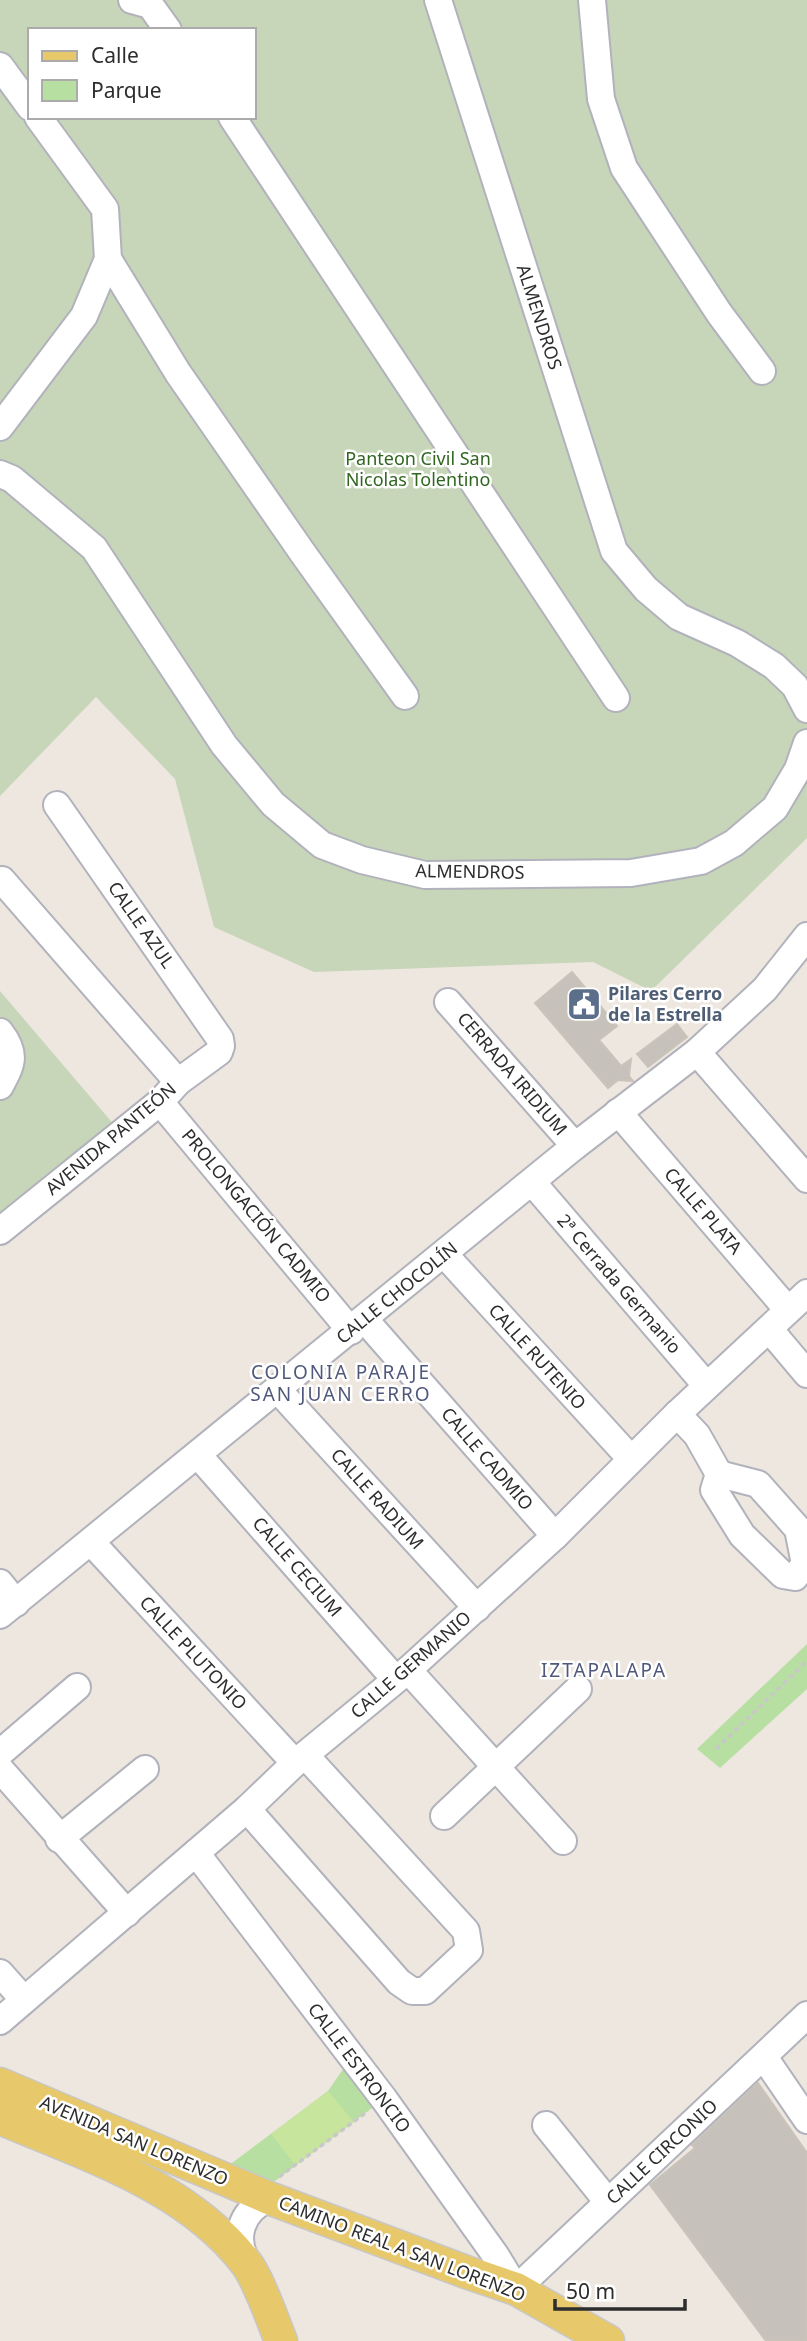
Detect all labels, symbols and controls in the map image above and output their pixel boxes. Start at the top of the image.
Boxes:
legend [28,28,256,119]
text: Calle [91,41,139,69]
text: Parque [91,76,161,104]
street label: ALMENDROS [512,261,568,372]
park label: Panteon Civil San Nicolas Tolentino [345,446,491,491]
street label: ALMENDROS [415,858,525,884]
street label: CALLE AZUL [103,876,181,973]
place label: Pilares Cerro de la Estrella [608,981,723,1026]
public building icon: Pilares Cerro de la Estrella [565,985,603,1023]
street label: CERRADA IRIDIUM [452,1006,573,1140]
street label: AVENIDA PANTEÓN [40,1077,181,1200]
street label: PROLONGACIÓN CADMIO [177,1124,337,1307]
street label: CALLE PLATA [660,1162,748,1259]
street label: 2ª Cerrada Germanio [552,1208,687,1358]
street label: CALLE CHOCOLÍN [331,1236,462,1349]
street label: CALLE RUTENIO [484,1298,592,1414]
district label: COLONIA PARAJE SAN JUAN CERRO [250,1359,432,1407]
street label: CALLE CADMIO [436,1402,539,1515]
street label: CALLE RADIUM [326,1443,429,1554]
street label: CALLE CECIUM [248,1511,348,1621]
street label: CALLE PLUTONIO [135,1590,253,1714]
street label: CALLE GERMANIO [345,1605,476,1723]
district label: IZTAPALAPA [541,1657,667,1683]
street label: CALLE ESTRONCIO [303,1998,417,2137]
street label: AVENIDA SAN LORENZO [37,2090,232,2191]
street label: CALLE CIRCONIO [600,2093,722,2209]
street label: CAMINO REAL A SAN LORENZO [275,2190,529,2306]
scale bar [555,2268,684,2312]
text: 50 m [566,2277,615,2305]

